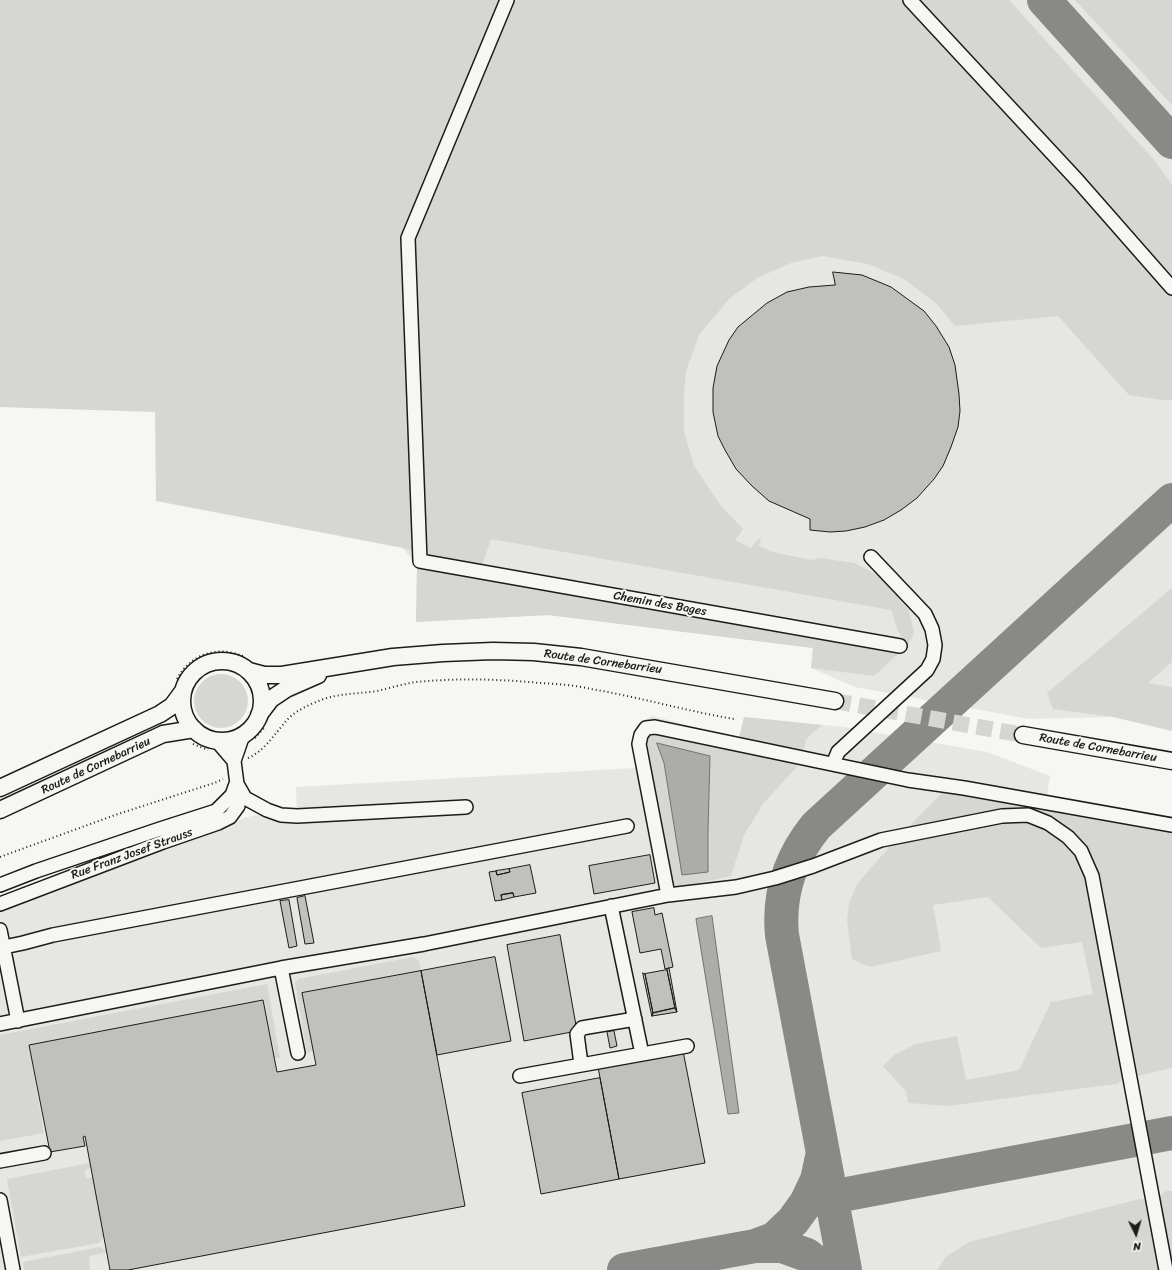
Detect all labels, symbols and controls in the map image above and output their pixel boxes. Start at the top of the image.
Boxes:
street label: Chemin des Bages [612,589,708,619]
street label: Route de Cornebarrieu [543,647,663,677]
street label: Route de Cornebarrieu [1038,731,1158,765]
street label: Route de Cornebarrieu [39,734,153,798]
street label: Rue Franz Josef Strauss [69,825,195,883]
north arrow [1116,1214,1156,1254]
text: N [1132,1237,1142,1256]

